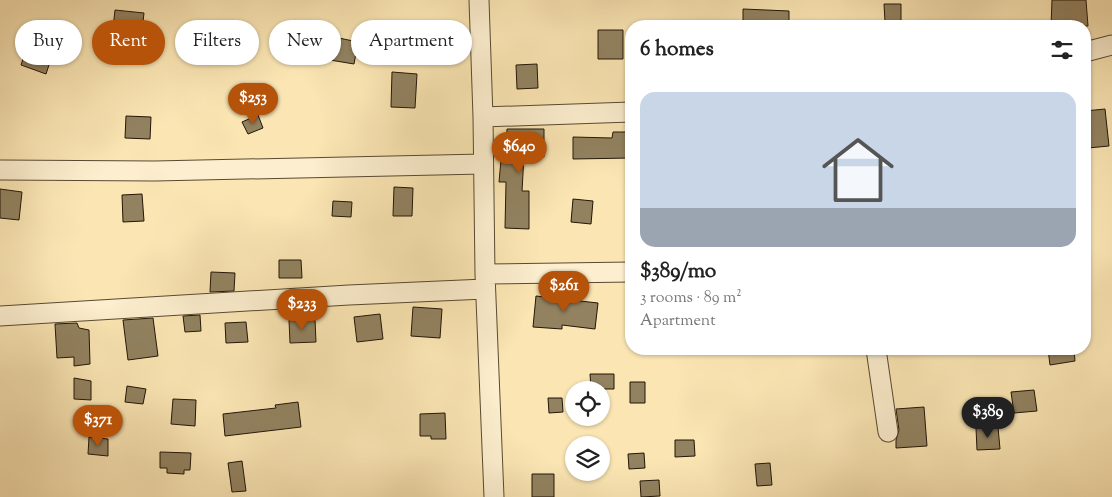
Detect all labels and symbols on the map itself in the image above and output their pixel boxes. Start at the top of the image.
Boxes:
pin: $253 [223,82,283,125]
pin: $640 [489,132,549,174]
pin: $261 [534,270,594,313]
pin: $233 [272,288,332,331]
pin: $389 [958,396,1018,439]
pin: $371 [68,404,128,447]

